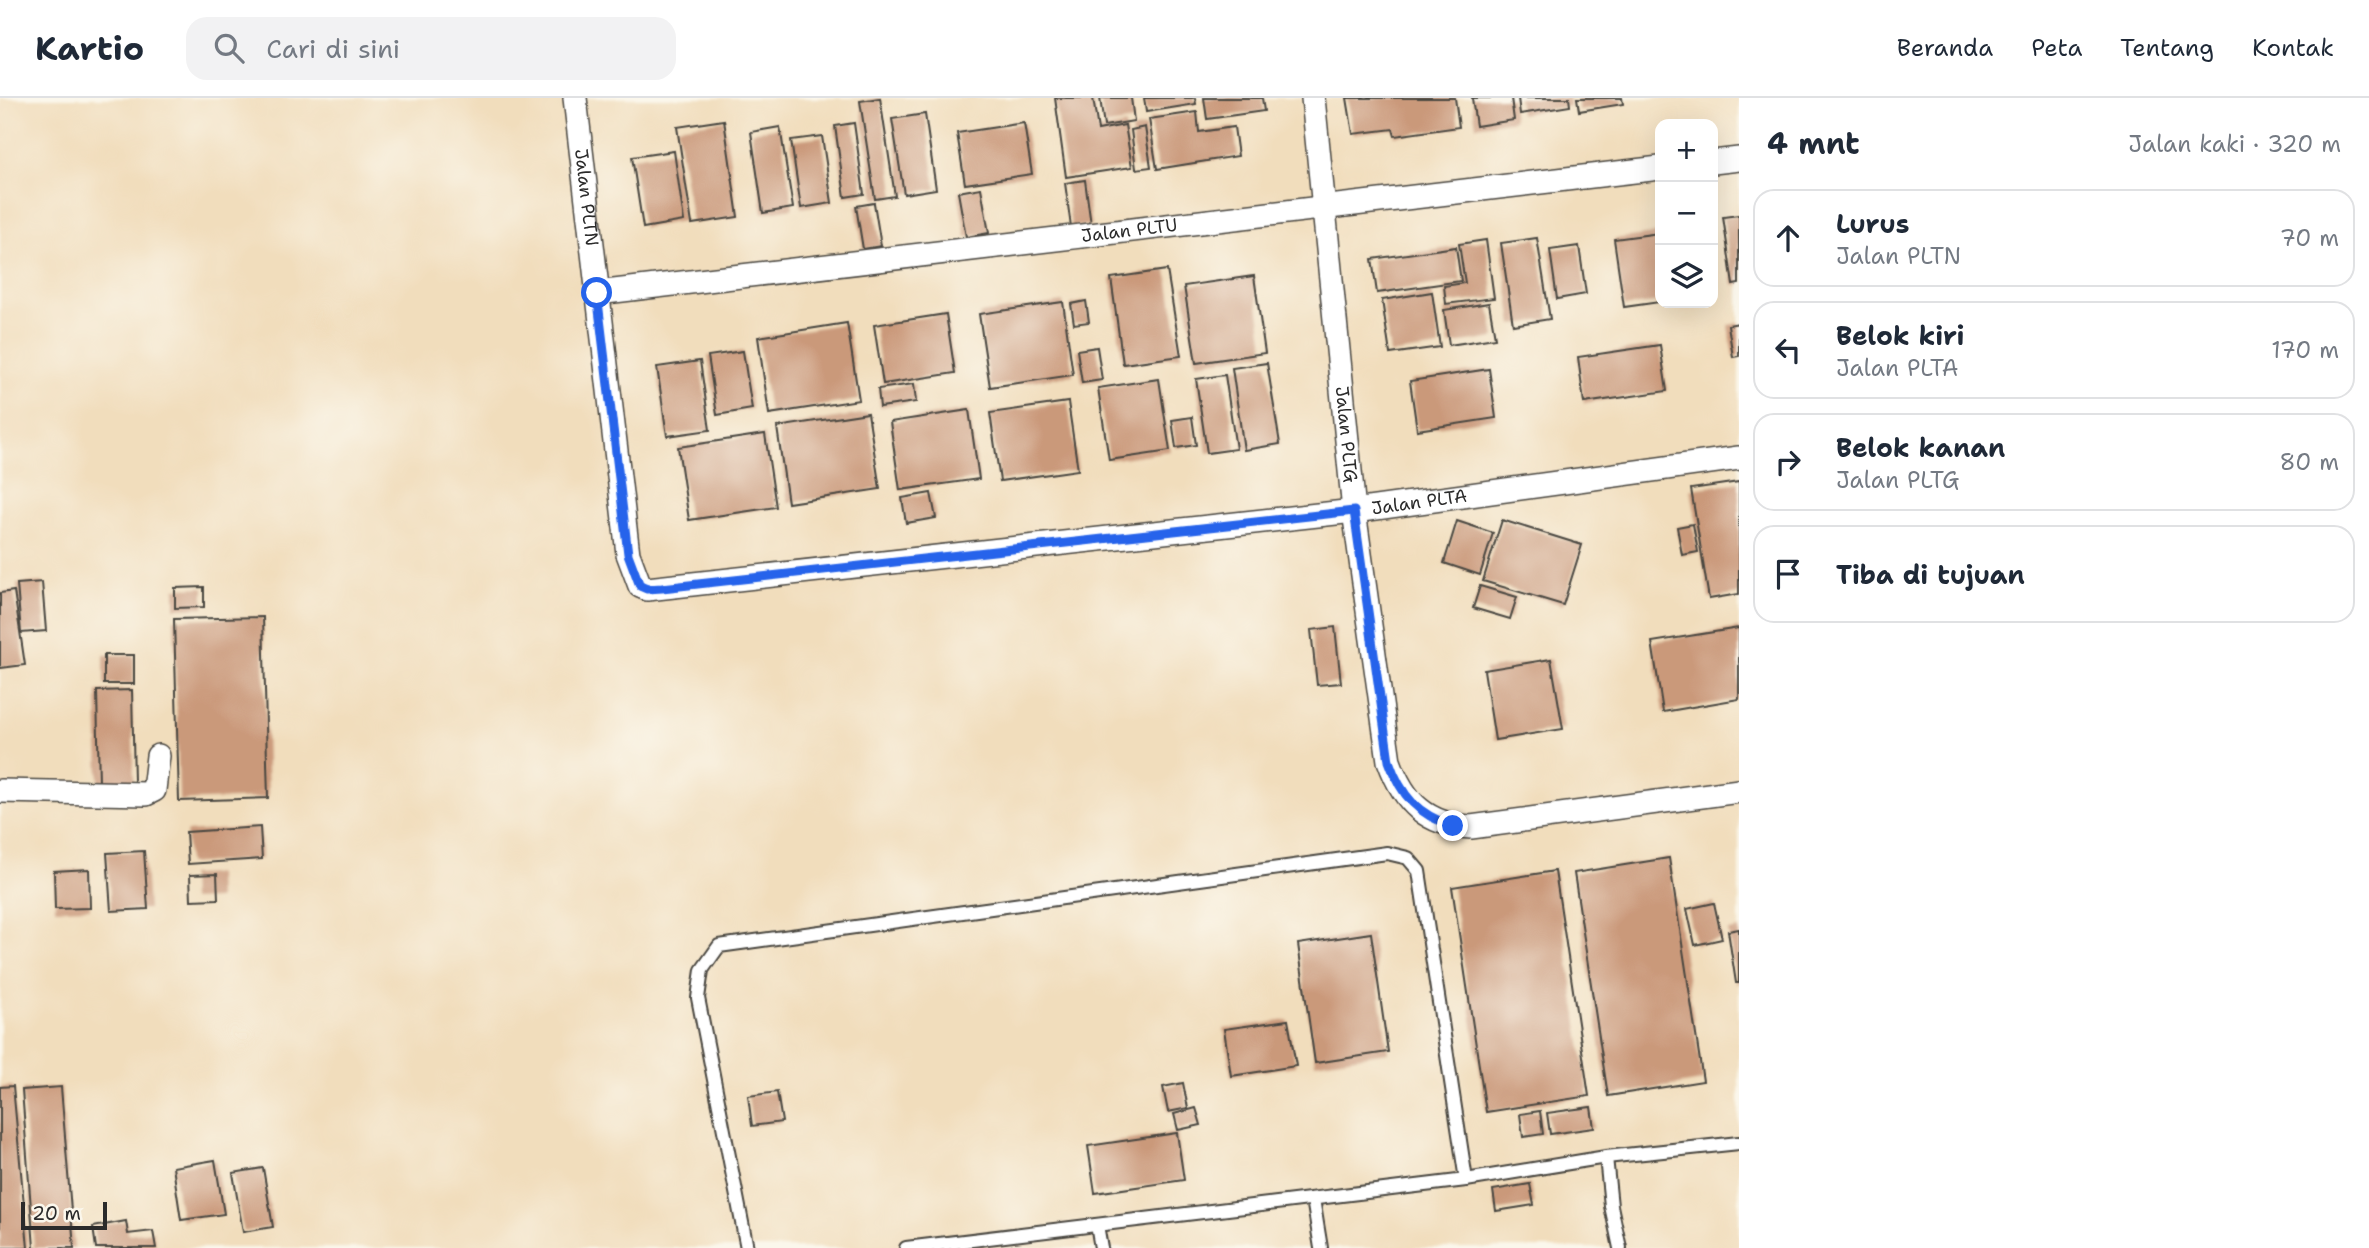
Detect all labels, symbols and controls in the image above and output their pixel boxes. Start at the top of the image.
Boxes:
search box [186,17,676,80]
text: Kartio [35,26,144,71]
icon: search [210,29,248,67]
text: Cari di sini [266,31,400,66]
text: Beranda [1897,32,1993,64]
text: Peta [2031,32,2082,64]
text: Tentang [2120,32,2214,64]
text: Kontak [2252,32,2334,64]
map controls [1655,119,1718,308]
button: + [1655,119,1718,182]
text: 4 mnt [1767,123,1860,164]
text: Jalan kaki · 320 m [2128,129,2341,159]
street label: Jalan PLTN [569,147,604,247]
button: − [1655,182,1718,245]
text: Lurus [1836,206,1909,241]
street label: Jalan PLTU [1080,213,1179,248]
icon: ahead [1769,219,1807,257]
text: 70 m [2280,223,2339,253]
text: Jalan PLTN [1836,241,1961,271]
button: layers [1655,245,1718,308]
route start [581,277,612,308]
text: Belok kiri [1836,318,1965,353]
icon: left [1769,331,1807,369]
text: 170 m [2271,335,2339,365]
text: Jalan PLTA [1836,353,1959,383]
street label: Jalan PLTG [1330,385,1363,484]
text: Belok kanan [1836,430,2005,465]
icon: right [1769,443,1807,481]
text: 80 m [2280,447,2339,477]
text: Jalan PLTG [1836,465,1959,495]
street label: Jalan PLTA [1370,484,1468,520]
icon: arrive [1769,555,1807,593]
text: Tiba di tujuan [1836,557,2025,592]
route end [1437,810,1468,841]
scale bar [21,1199,107,1231]
text: 20 m [32,1201,81,1226]

